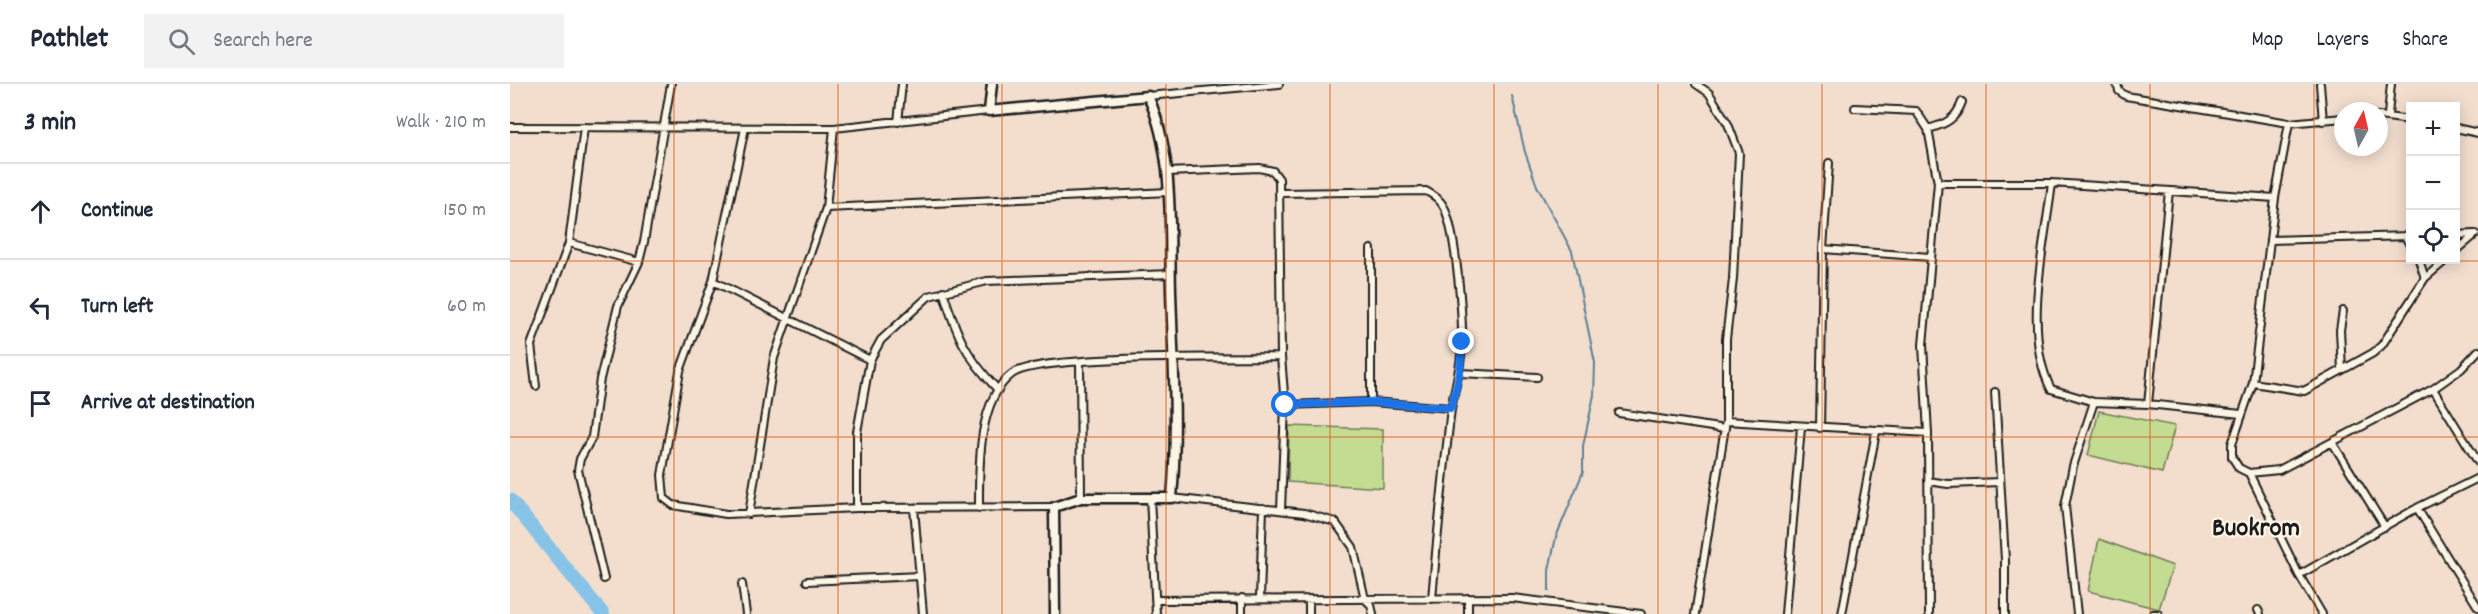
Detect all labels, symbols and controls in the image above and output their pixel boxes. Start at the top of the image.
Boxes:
search box [144,14,564,68]
text: Pathlet [30,21,108,61]
icon: search [165,25,198,58]
text: Search here [213,26,313,57]
text: Map [2252,26,2283,56]
text: Layers [2316,26,2369,56]
text: Share [2402,26,2448,56]
north arrow [2334,102,2388,156]
map controls [2406,102,2460,264]
button: + [2406,102,2460,156]
text: 3 min [24,105,76,142]
text: Walk · 210 m [396,109,486,137]
button: − [2406,156,2460,210]
icon: ahead [24,195,57,228]
text: Continue [81,196,153,227]
text: 150 m [443,197,486,225]
button: locate [2406,210,2460,264]
icon: left [24,291,57,324]
text: Turn left [81,292,153,323]
text: 60 m [447,293,486,321]
route end [1448,328,1474,354]
icon: arrive [24,387,57,420]
text: Arrive at destination [81,388,255,419]
route start [1271,391,1297,417]
district label: Buokrom [2212,510,2300,549]

